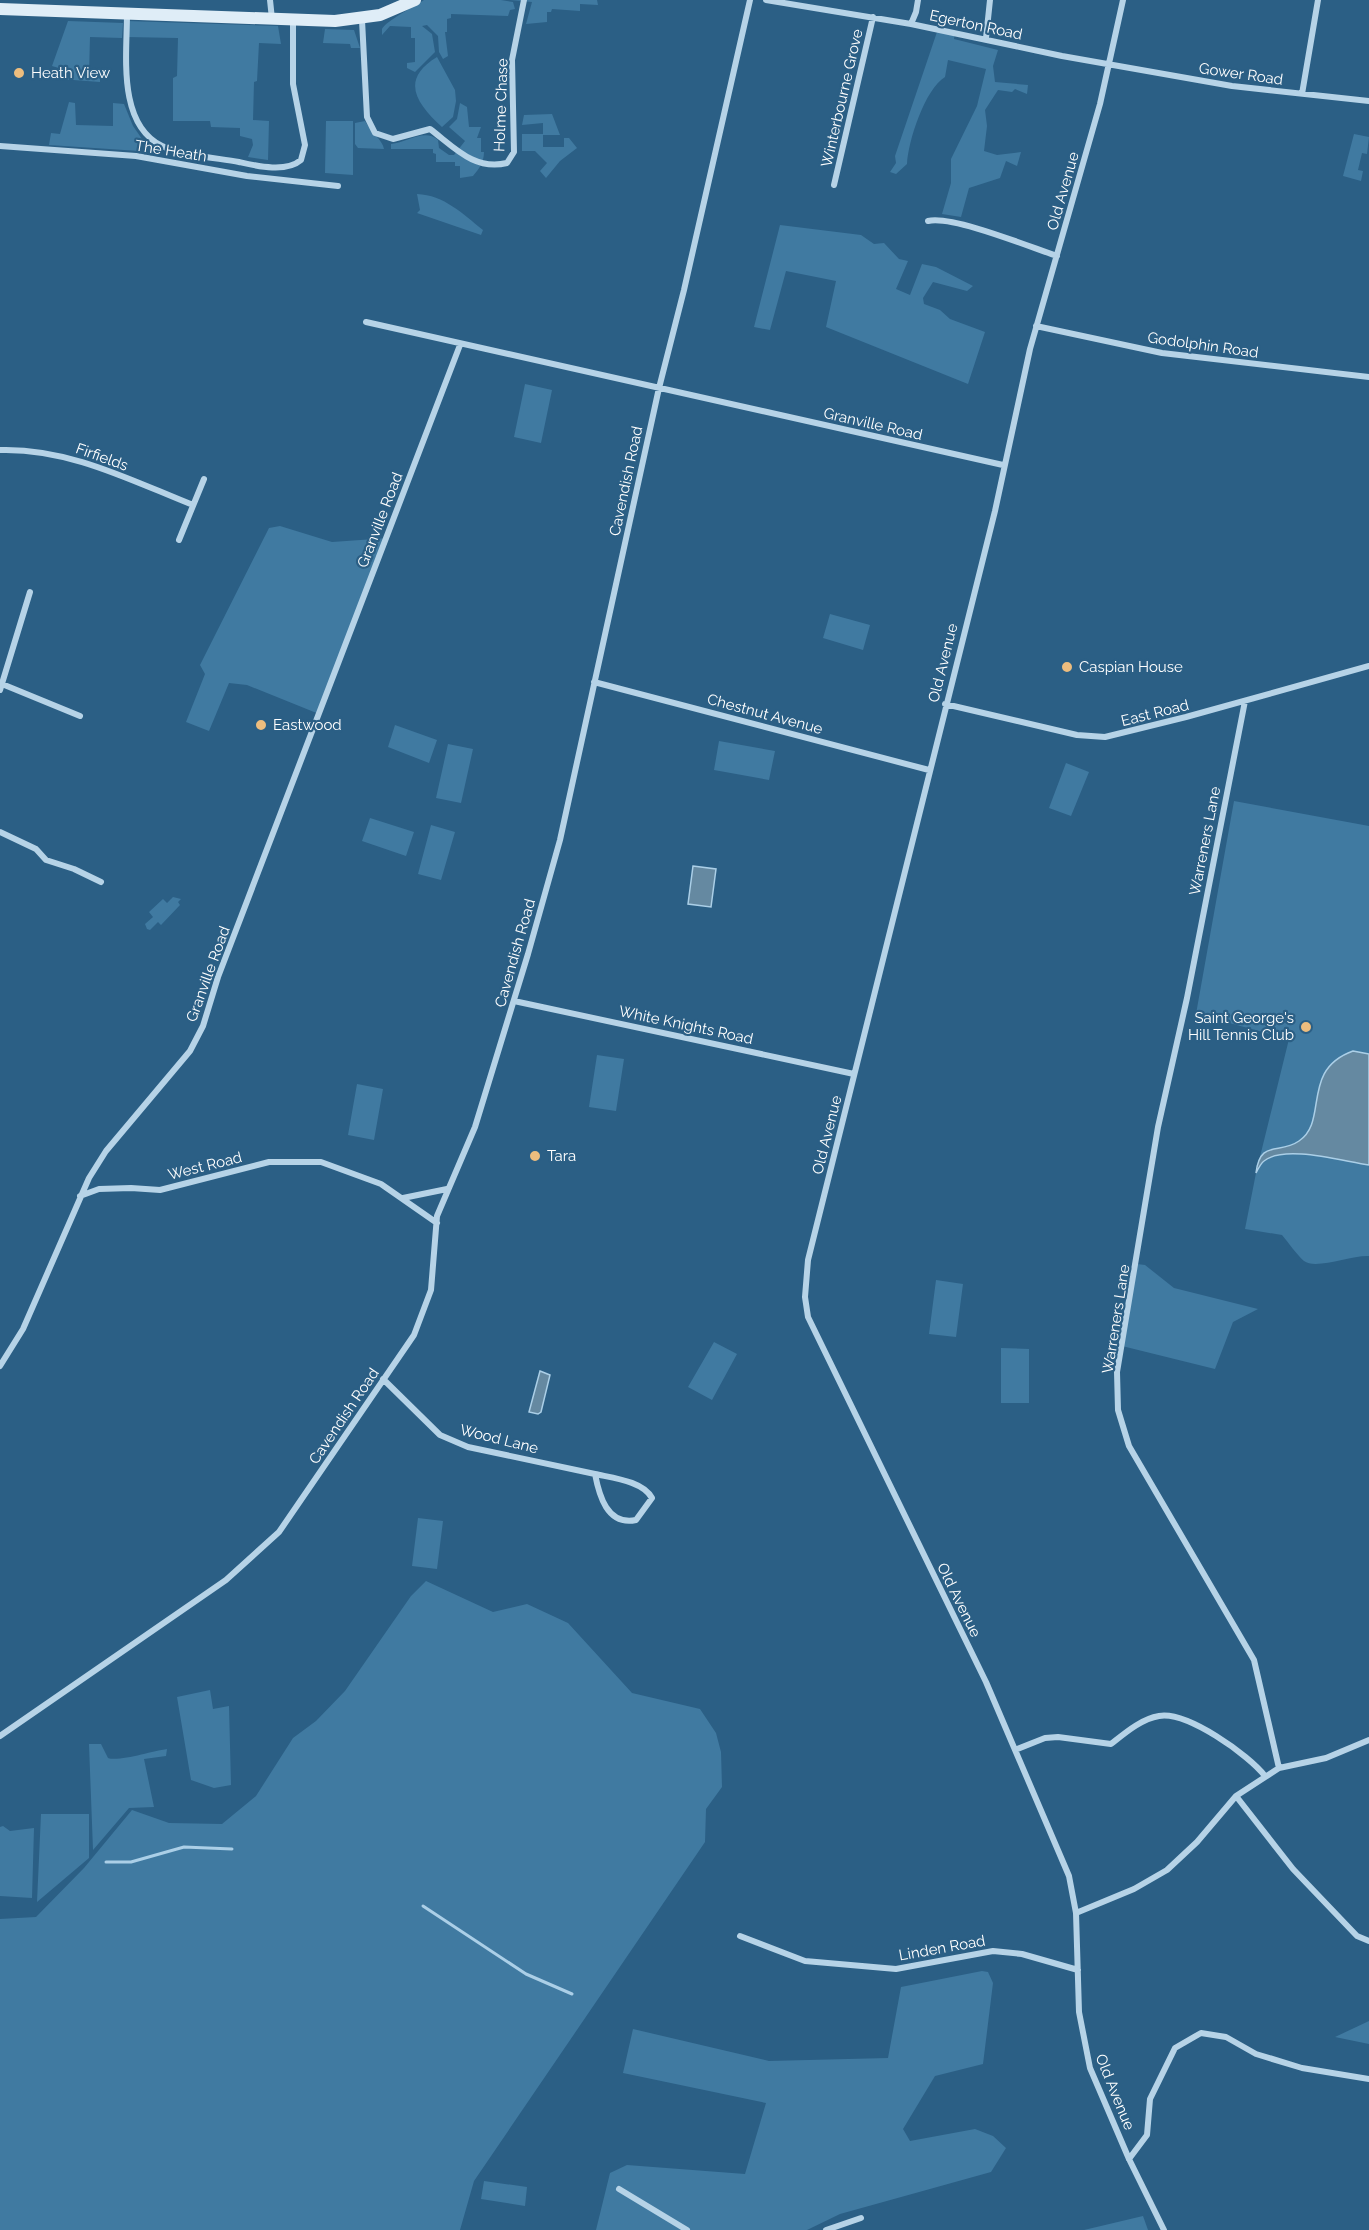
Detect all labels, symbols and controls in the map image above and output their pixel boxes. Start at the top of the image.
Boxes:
street label: Egerton Road [928,6,1024,44]
street label: Winterbourne Grove [817,27,867,169]
street label: Holme Chase [490,58,512,152]
street label: Gower Road [1198,59,1284,89]
place label: Heath View [31,64,110,82]
marker: Heath View [12,66,26,80]
street label: The Heath [134,136,208,166]
street label: Old Avenue [1043,150,1083,232]
street label: Godolphin Road [1146,328,1260,362]
street label: Granville Road [822,404,924,444]
street label: Cavendish Road [606,424,646,538]
street label: Firfields [73,439,131,475]
street label: Granville Road [354,470,406,570]
street label: Old Avenue [925,621,962,704]
place label: Caspian House [1079,658,1183,676]
marker: Caspian House [1060,660,1074,674]
street label: Chestnut Avenue [705,690,825,738]
street label: East Road [1119,696,1191,730]
place label: Eastwood [273,716,342,734]
marker: Eastwood [254,718,268,732]
street label: Warreners Lane [1186,785,1224,897]
street label: Cavendish Road [491,897,539,1009]
street label: Granville Road [182,924,234,1024]
street label: White Knights Road [617,1002,755,1048]
place label: Saint George's Hill Tennis Club [1188,1009,1294,1044]
marker: Saint George's Hill Tennis Club [1299,1020,1313,1034]
street label: Old Avenue [809,1093,846,1176]
place label: Tara [547,1147,576,1165]
street label: West Road [166,1148,244,1184]
marker: Tara [528,1149,542,1163]
street label: Warreners Lane [1098,1263,1134,1375]
street label: Cavendish Road [305,1365,383,1467]
street label: Wood Lane [458,1421,540,1457]
street label: Old Avenue [933,1560,985,1640]
street label: Linden Road [897,1932,987,1964]
street label: Old Avenue [1092,2051,1139,2133]

